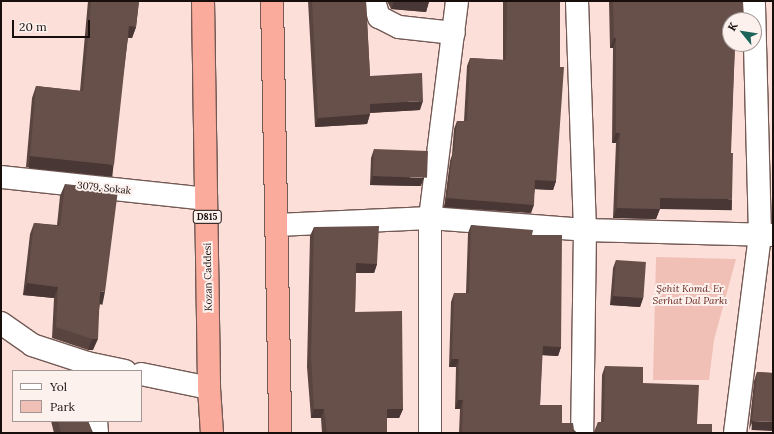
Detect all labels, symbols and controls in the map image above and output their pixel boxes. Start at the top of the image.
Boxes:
scale bar [14,12,92,38]
north arrow [722,12,762,52]
text: 20 m [19,19,47,34]
text: K [724,20,740,33]
street label: 3079. Sokak [76,179,132,197]
road number: D815 [192,210,222,224]
street label: Kozan Caddesi [201,243,215,311]
park label: Şehit Komd. Er Serhat Dal Parkı [653,282,727,306]
legend [12,370,142,422]
text: Yol [50,379,67,394]
text: Park [50,399,75,414]

